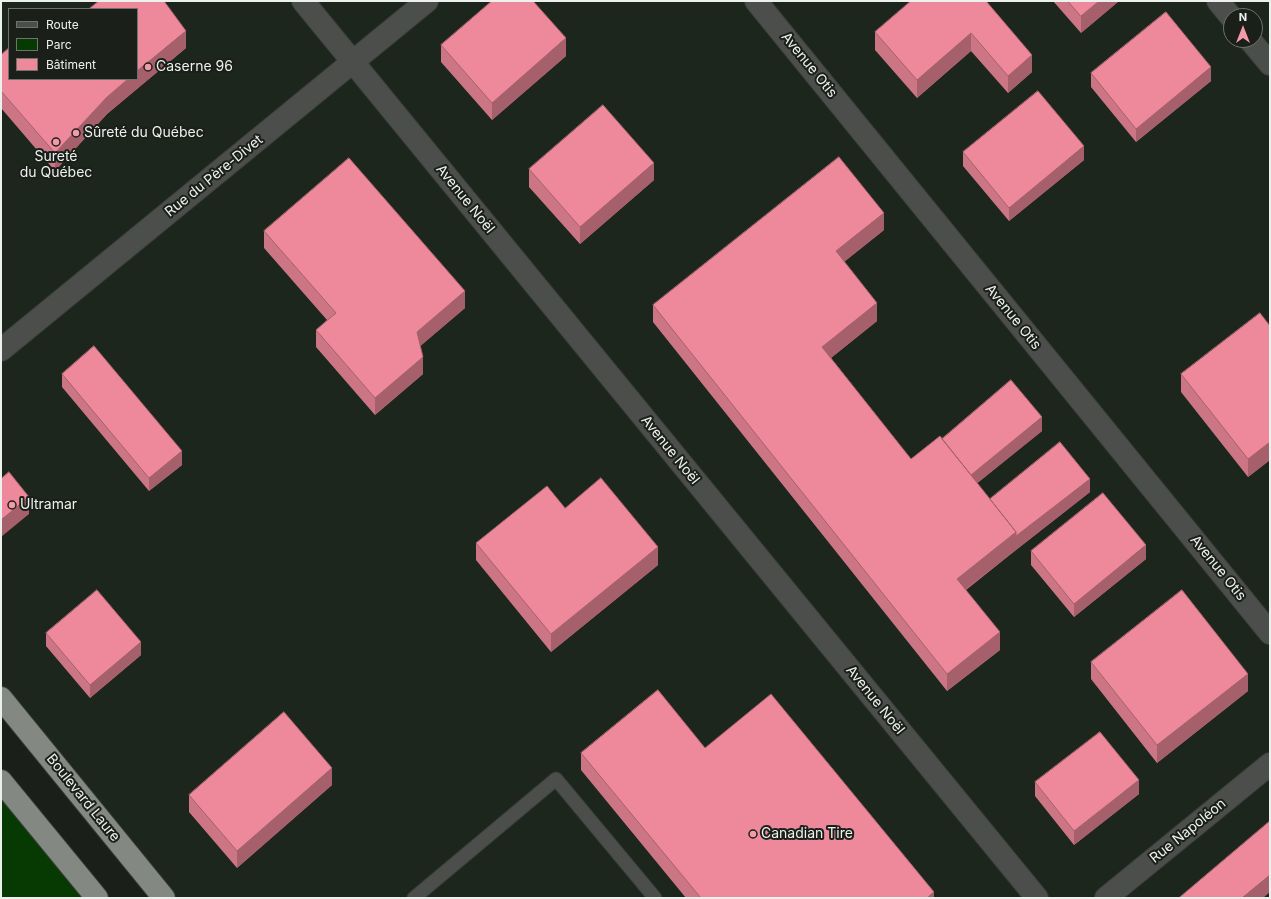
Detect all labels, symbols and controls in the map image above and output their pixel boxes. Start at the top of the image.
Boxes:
legend [8,8,138,80]
north arrow [1223,8,1263,48]
text: N [1239,10,1247,24]
text: Route [46,17,79,32]
street label: Avenue Otis [778,29,840,101]
text: Parc [46,37,72,52]
text: Bâtiment [46,57,96,72]
place label: Caserne 96 [156,59,233,75]
marker: Caserne 96 [143,62,153,72]
place label: Sûreté du Québec [84,125,204,141]
marker: Sûreté du Québec [71,128,81,138]
street label: Rue du Père-Divet [162,132,266,220]
marker: Sureté du Québec [51,137,61,147]
place label: Sureté du Québec [20,149,92,182]
street label: Avenue Noël [432,161,498,237]
street label: Avenue Otis [982,281,1044,353]
street label: Avenue Noël [637,412,703,488]
place label: Ultramar [20,497,77,513]
marker: Ultramar [7,500,17,510]
street label: Avenue Otis [1187,532,1249,604]
street label: Avenue Noël [842,662,908,738]
street label: Boulevard Laure [43,751,123,845]
street label: Rue Napoléon [1147,795,1229,867]
place label: Canadian Tire [761,826,853,842]
marker: Canadian Tire [748,829,758,839]

